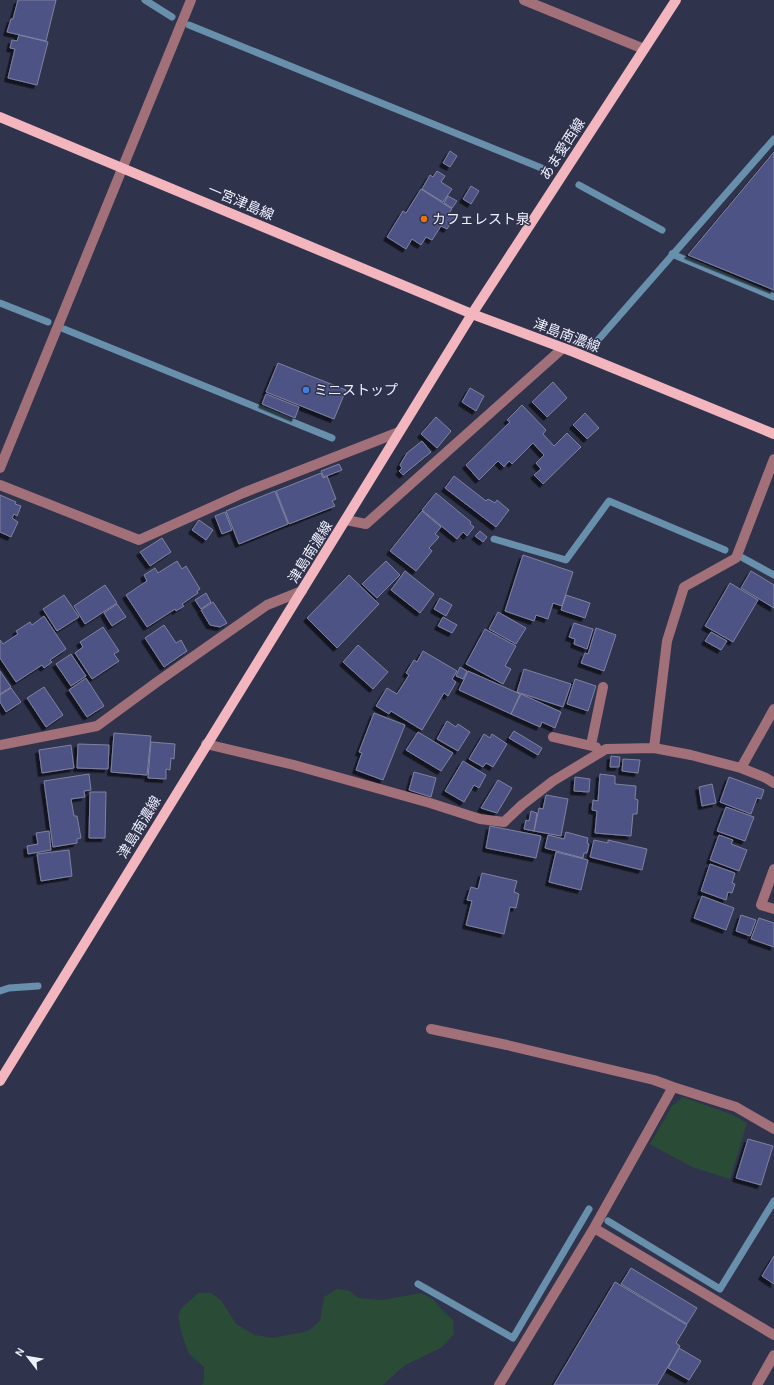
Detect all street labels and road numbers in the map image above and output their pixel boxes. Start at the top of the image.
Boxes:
street label: あま愛西線 [536,115,589,183]
street label: 一宮津島線 [205,181,276,224]
street label: 津島南濃線 [531,315,603,356]
street label: 津島南濃線 [285,518,336,586]
street label: 津島南濃線 [114,793,165,862]

